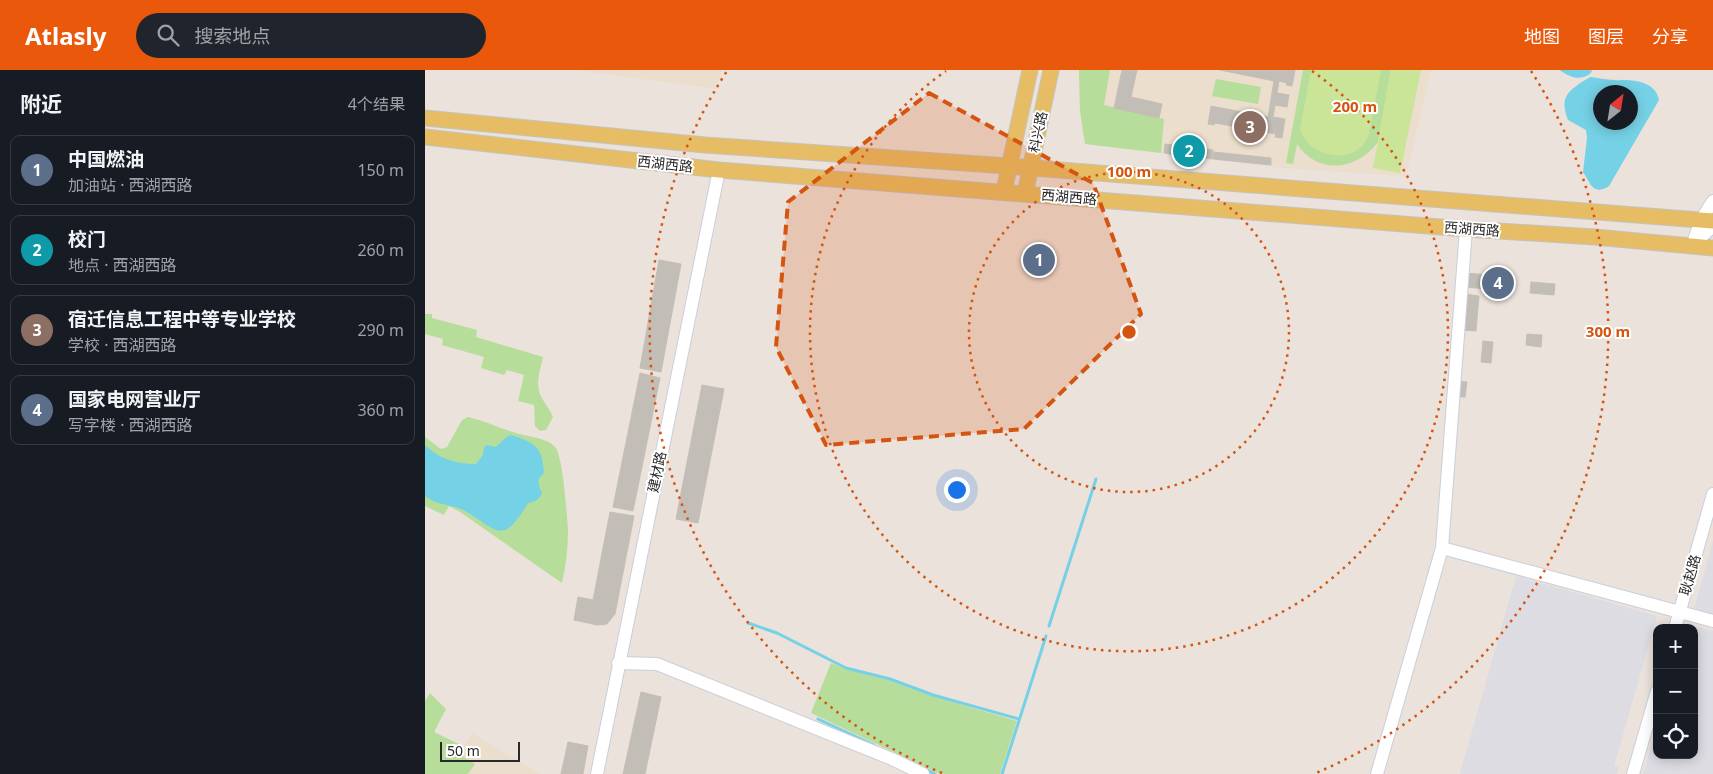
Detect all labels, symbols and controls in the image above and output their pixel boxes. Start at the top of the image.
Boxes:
search box [136,13,486,58]
text: Atlasly [25,19,106,52]
icon: search [154,21,182,49]
text: 搜索地点 [194,23,270,49]
text: 地图 [1524,24,1560,48]
text: 图层 [1588,24,1624,48]
text: 分享 [1652,24,1688,48]
north arrow [1593,85,1638,130]
text: 附近 [20,90,62,118]
text: 4个结果 [348,93,405,115]
text: 200 m [1333,96,1377,116]
pin: 3 [1234,108,1266,146]
street label: 科兴路 [1024,109,1051,154]
pin: 2 [1173,132,1205,170]
text: 中国燃油 [68,146,144,172]
street label: 西湖西路 [636,151,694,176]
text: 1 [32,159,42,181]
text: 150 m [357,159,404,181]
text: 100 m [1107,161,1151,181]
text: 加油站 · 西湖西路 [68,174,193,196]
street label: 西湖西路 [1040,185,1098,208]
street label: 西湖西路 [1443,217,1501,240]
text: 校门 [68,226,106,252]
text: 2 [32,239,42,261]
text: 260 m [357,239,404,261]
pin: 1 [1023,241,1055,279]
text: 地点 · 西湖西路 [68,254,177,276]
pin: 4 [1482,264,1514,302]
text: 宿迁信息工程中等专业学校 [68,306,296,332]
text: 3 [32,319,42,341]
text: 290 m [357,319,404,341]
text: 300 m [1586,321,1630,341]
centre of rings [1120,323,1138,341]
text: 学校 · 西湖西路 [68,334,177,356]
text: 国家电网营业厅 [68,386,201,412]
text: 4 [32,399,42,421]
text: 360 m [357,399,404,421]
text: 写字楼 · 西湖西路 [68,414,193,436]
street label: 建材路 [643,449,670,494]
your location [944,477,970,503]
street label: 耿赵路 [1675,552,1704,598]
map controls [1653,624,1698,759]
button: + [1653,624,1698,669]
button: − [1653,669,1698,714]
button: locate [1653,714,1698,759]
scale bar [440,739,520,762]
text: 50 m [447,741,480,760]

